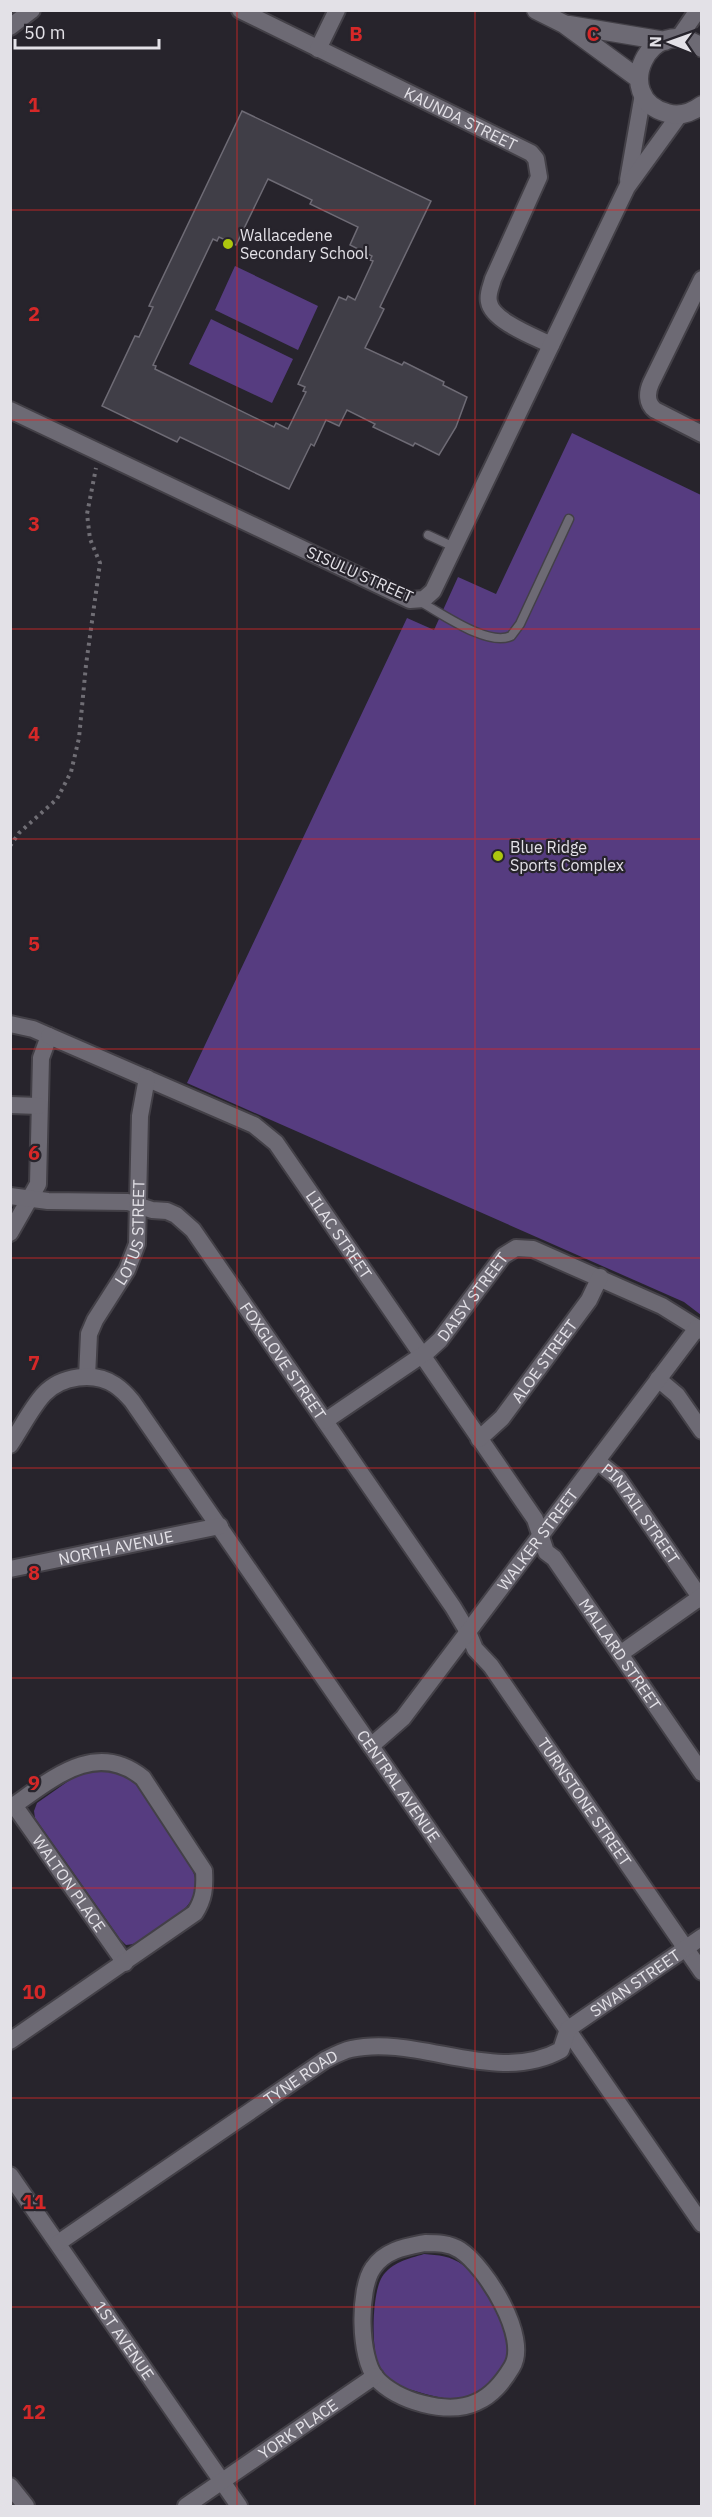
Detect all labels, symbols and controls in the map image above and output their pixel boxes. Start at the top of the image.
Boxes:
scale bar [15,12,159,50]
north arrow [640,12,700,72]
text: B [349,20,363,47]
text: C [586,20,600,47]
text: 50 m [24,21,66,44]
text: N [645,36,665,48]
street label: KAUNDA STREET [401,82,521,155]
text: 1 [28,91,40,118]
place label: Wallacedene Secondary School [240,225,368,263]
marker: Wallacedene Secondary School [221,237,235,251]
text: 2 [28,300,40,327]
text: 3 [28,510,40,537]
street label: SISULU STREET [304,542,416,606]
text: 4 [28,720,40,747]
place label: Blue Ridge Sports Complex [510,837,624,875]
marker: Blue Ridge Sports Complex [491,849,505,863]
text: 5 [28,930,40,957]
text: 6 [28,1139,40,1166]
street label: LOTUS STREET [110,1179,149,1289]
street label: LILAC STREET [302,1186,376,1282]
street label: DAISY STREET [433,1248,512,1345]
street label: FOXGLOVE STREET [236,1298,331,1423]
street label: ALOE STREET [507,1315,581,1407]
text: 7 [28,1349,40,1376]
street label: PINTAIL STREET [598,1459,684,1568]
street label: WALKER STREET [493,1485,582,1594]
street label: NORTH AVENUE [57,1526,175,1569]
text: 8 [28,1559,40,1586]
street label: MALLARD STREET [575,1595,666,1714]
street label: CENTRAL AVENUE [353,1726,444,1846]
street label: TURNSTONE STREET [533,1734,636,1870]
text: 9 [28,1769,40,1796]
street label: WALTON PLACE [28,1831,110,1936]
street label: SWAN STREET [586,1945,684,2021]
text: 10 [22,1978,46,2005]
street label: TYNE ROAD [260,2045,341,2109]
text: 11 [22,2188,46,2215]
street label: 1ST AVENUE [90,2297,159,2384]
street label: YORK PLACE [255,2395,342,2463]
text: 12 [22,2398,46,2425]

